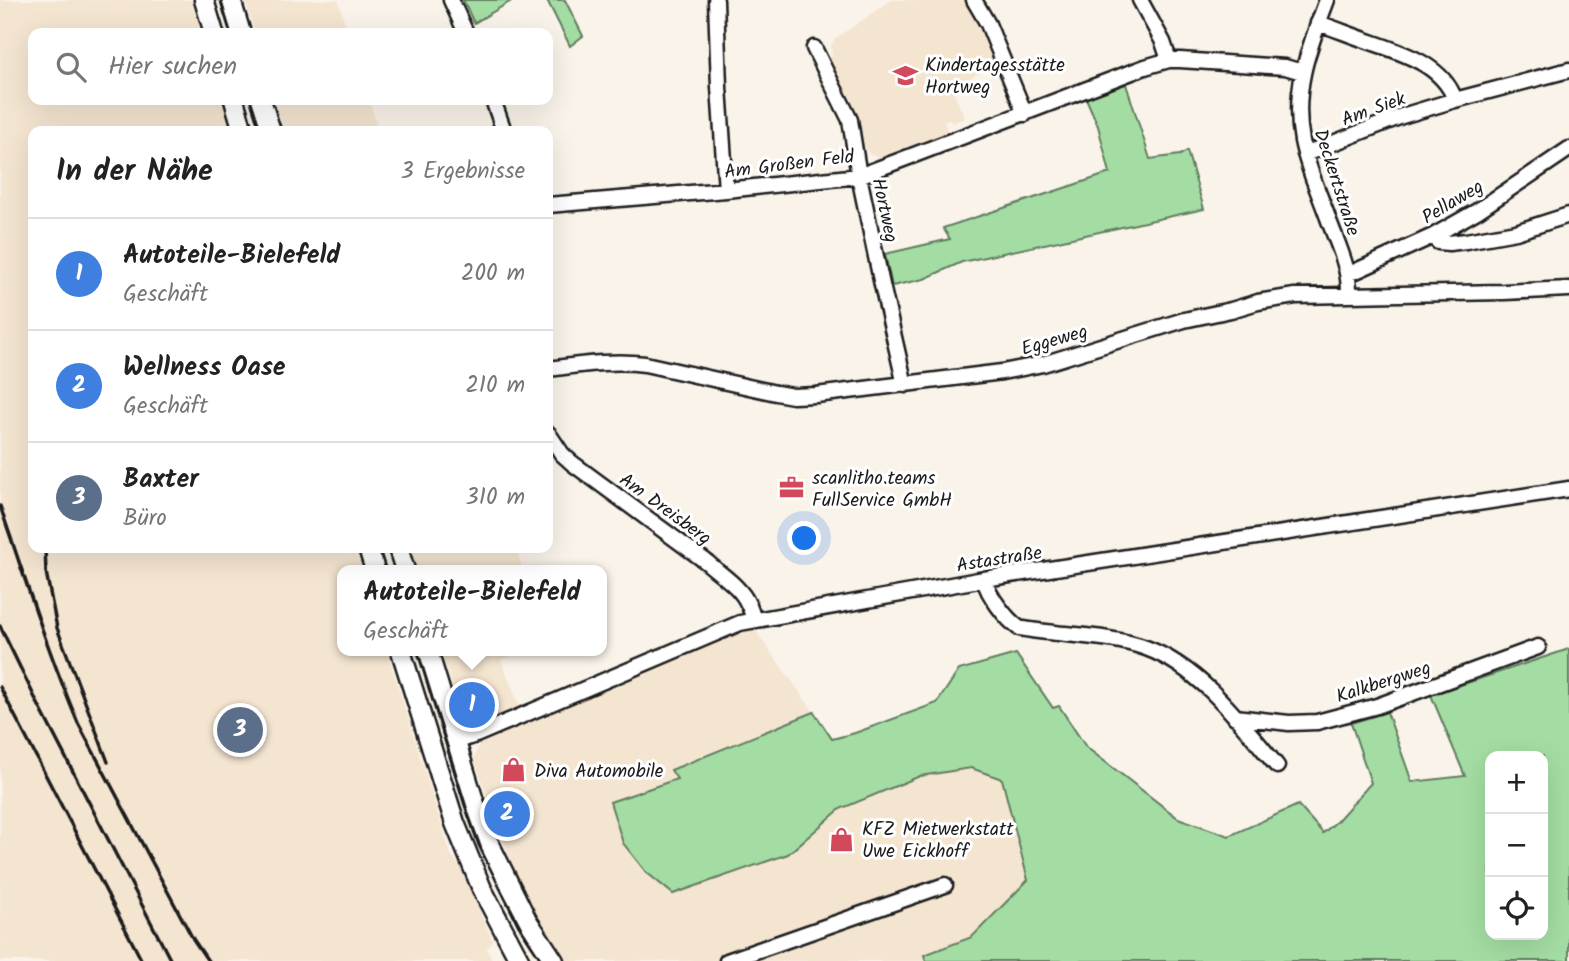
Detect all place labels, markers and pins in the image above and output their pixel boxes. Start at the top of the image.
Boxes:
place label: Kindertagesstätte Hortweg [925,51,1065,103]
school or university icon: Kindertagesstätte Hortweg [891,61,919,89]
place label: scanlitho.teams FullService GmbH [812,464,952,516]
office icon: scanlitho.teams FullService GmbH [778,474,806,502]
pin: 1 [449,679,495,731]
pin: 3 [217,704,263,756]
shop icon: Diva Automobile [500,756,528,784]
place label: Diva Automobile [534,757,664,787]
pin: 2 [484,788,530,840]
place label: KFZ Mietwerkstatt Uwe Eickhoff [862,815,1014,867]
shop icon: KFZ Mietwerkstatt Uwe Eickhoff [828,825,856,853]

